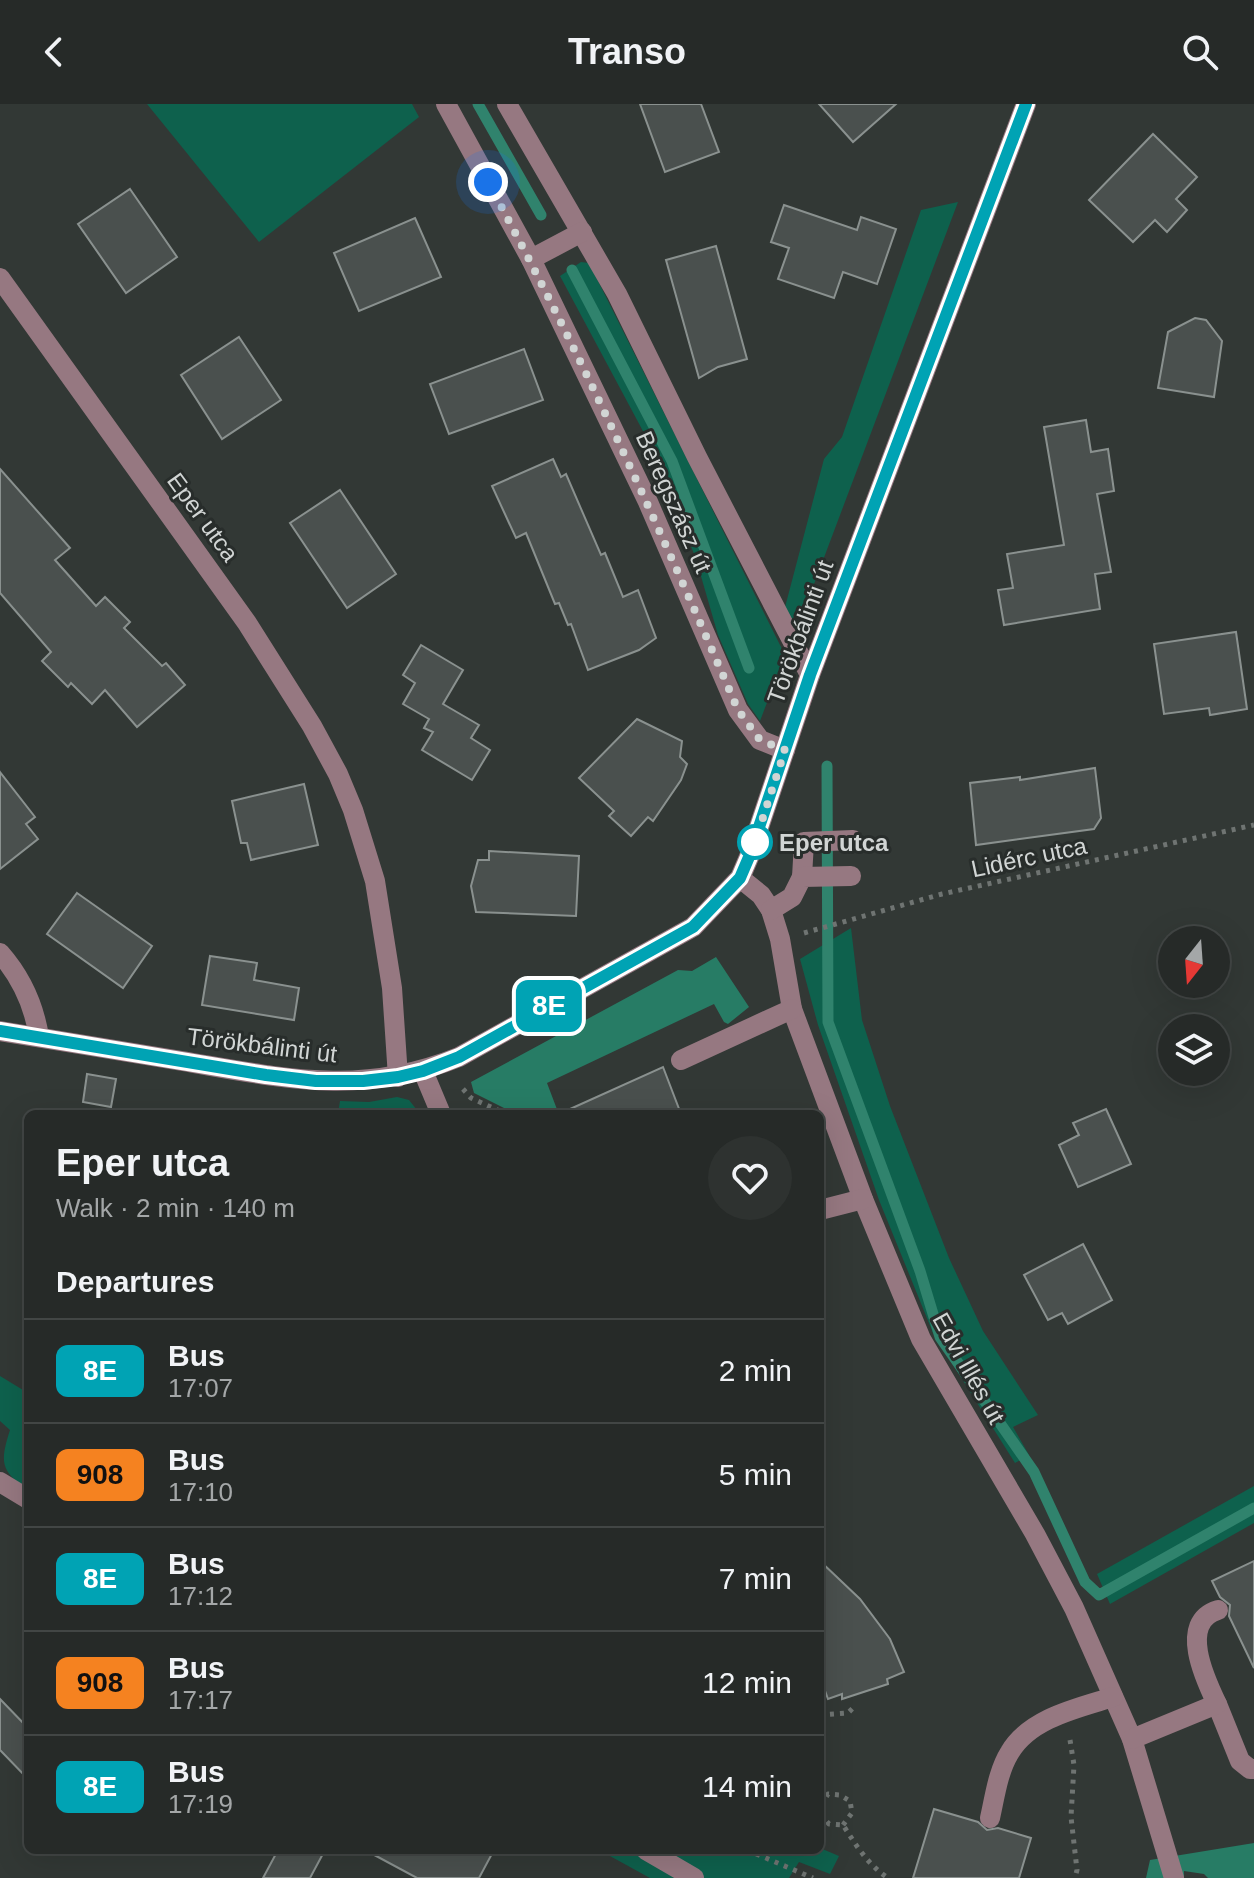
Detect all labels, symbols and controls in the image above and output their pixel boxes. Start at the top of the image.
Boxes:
icon: back [32,30,76,74]
icon: search [1178,30,1222,74]
text: Transo [568,31,686,72]
your location [468,162,508,202]
street label: Beregszász út [631,427,717,577]
street label: Eper utca [162,468,244,567]
street label: Törökbálinti út [762,556,839,707]
marker: Eper utca [738,825,772,859]
place label: Eper utca [779,829,889,856]
street label: Lidérc utca [969,831,1090,882]
north arrow [1158,926,1230,998]
map controls [1158,926,1230,1086]
line badge: 8E [513,980,585,1032]
text: 8E [532,990,566,1021]
button: layers [1158,1014,1230,1086]
street label: Törökbálinti út [186,1022,339,1068]
button: heart [708,1136,792,1220]
text: Eper utca [56,1142,229,1184]
text: Walk · 2 min · 140 m [56,1193,295,1223]
text: Departures [56,1265,214,1298]
street label: Edvi Illés út [927,1308,1011,1429]
text: Bus [168,1339,225,1372]
text: 2 min [719,1354,792,1387]
text: 8E [83,1355,117,1386]
text: 17:07 [168,1373,233,1403]
text: Bus [168,1443,225,1476]
text: 5 min [719,1458,792,1491]
text: 908 [77,1459,123,1490]
text: 17:10 [168,1477,233,1507]
text: Bus [168,1547,225,1580]
text: 7 min [719,1562,792,1595]
text: 8E [83,1563,117,1594]
text: 17:12 [168,1581,233,1611]
text: Bus [168,1651,225,1684]
text: 12 min [702,1666,792,1699]
text: 908 [77,1667,123,1698]
text: 17:17 [168,1685,233,1715]
text: Bus [168,1755,225,1788]
text: 14 min [702,1770,792,1803]
text: 8E [83,1771,117,1802]
text: 17:19 [168,1789,233,1819]

